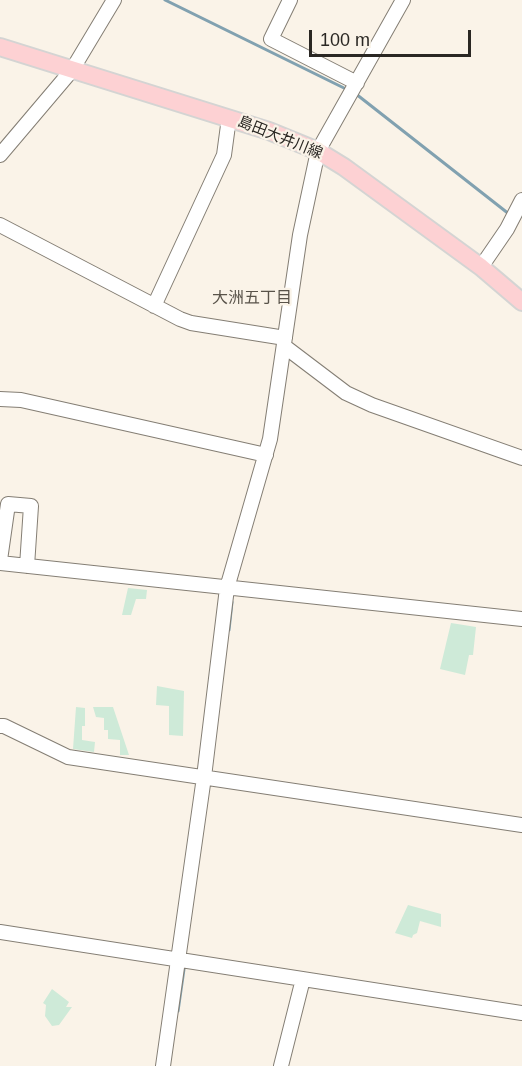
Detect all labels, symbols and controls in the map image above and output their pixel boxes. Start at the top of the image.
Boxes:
scale bar [312,18,474,56]
text: 100 m [320,30,370,50]
street label: 島田大井川線 [235,113,325,163]
district label: 大洲五丁目 [212,289,292,309]

